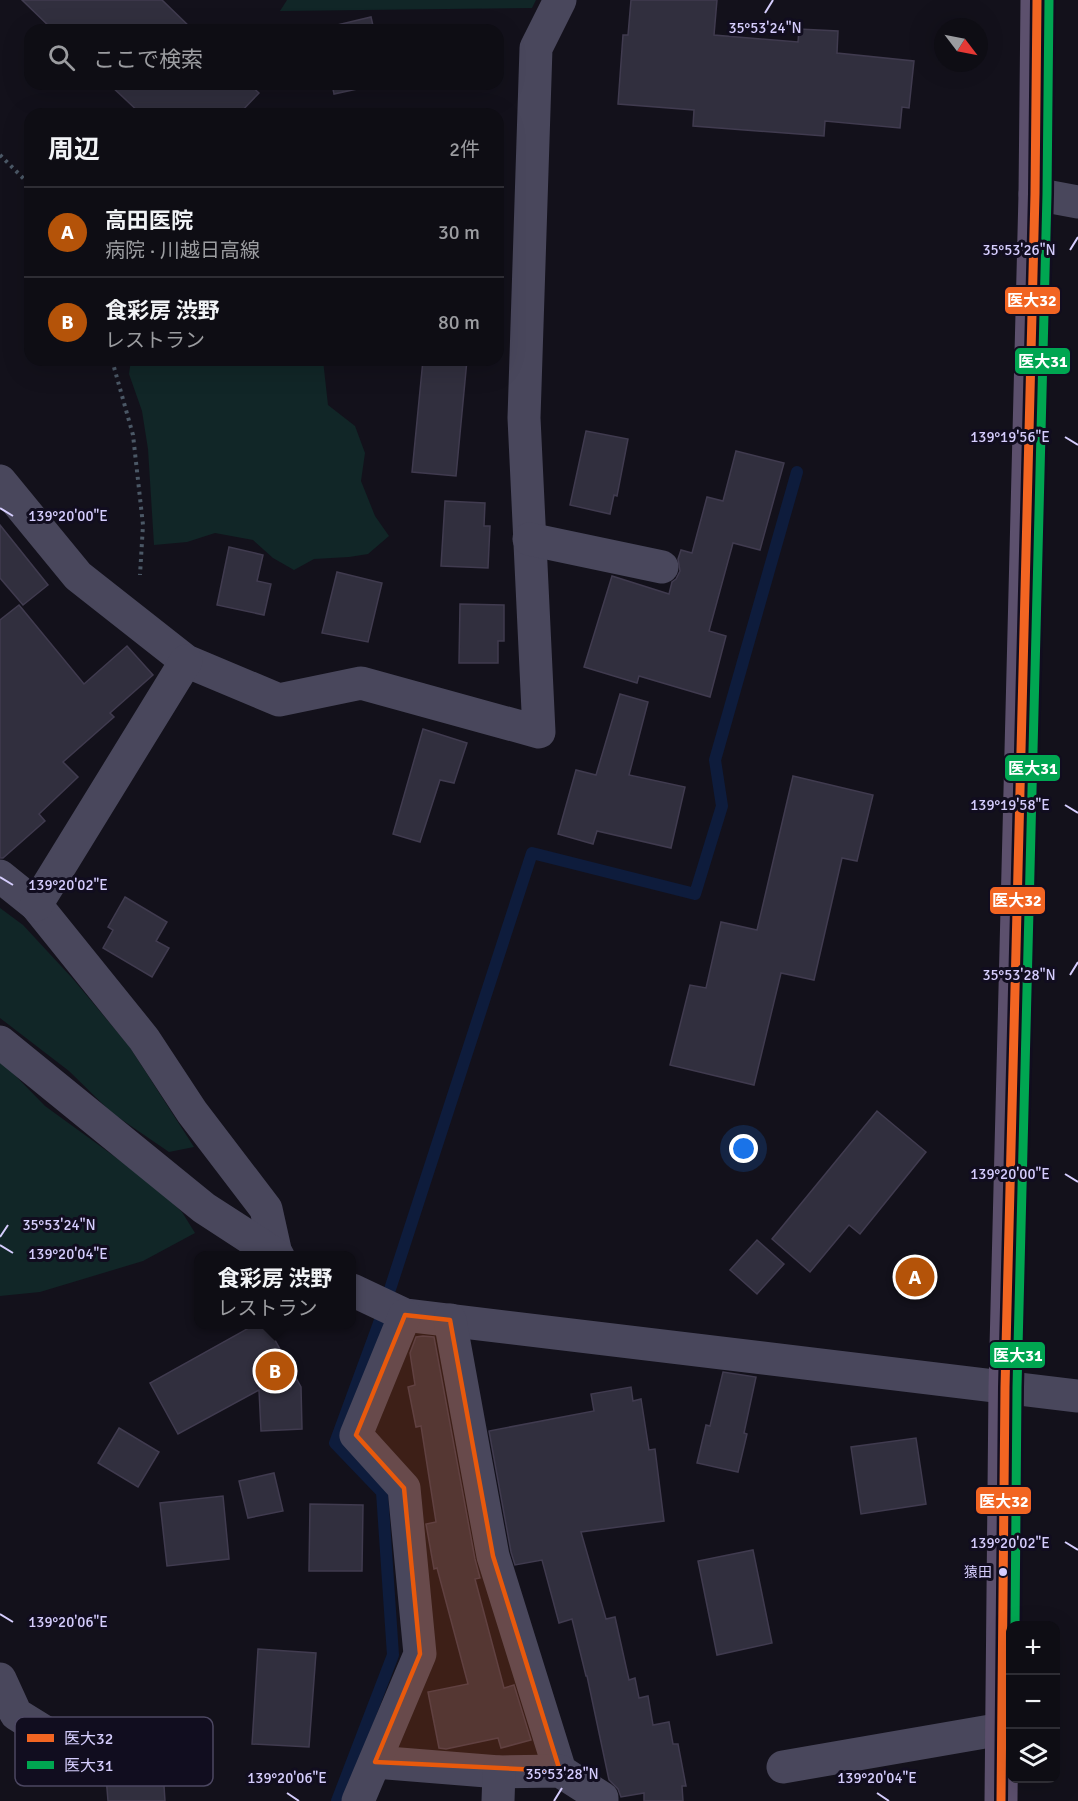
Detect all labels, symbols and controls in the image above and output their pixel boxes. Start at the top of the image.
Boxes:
north arrow [934,18,988,72]
text: 35°53'24"N [728,19,802,37]
search box [24,24,504,90]
icon: search [45,41,78,74]
text: ここで検索 [93,46,203,73]
text: 周辺 [48,134,100,166]
text: 2件 [449,137,480,162]
text: 高田医院 [105,207,193,234]
text: A [61,220,74,245]
text: 30 m [438,220,480,245]
text: 病院 · 川越日高線 [105,238,260,263]
text: 35°53'26"N [982,241,1056,259]
line badge: 医大32 [1004,286,1061,315]
text: 医大32 [1007,291,1057,311]
text: 食彩房 渋野 [105,297,220,324]
text: B [61,310,74,335]
text: 80 m [438,310,480,335]
text: レストラン [105,328,205,353]
line badge: 医大31 [1014,347,1071,375]
text: 医大31 [1018,352,1068,372]
text: 139°19'56"E [970,428,1050,446]
text: 139°20'00"E [28,507,108,525]
line badge: 医大31 [1004,754,1061,782]
text: 医大31 [1008,759,1058,779]
text: 139°19'58"E [970,796,1050,814]
text: 139°20'02"E [28,876,108,894]
line badge: 医大32 [989,886,1046,915]
text: 医大32 [992,891,1042,911]
text: 35°53'28"N [982,966,1056,984]
your location [729,1134,758,1163]
text: 139°20'00"E [970,1165,1050,1183]
text: 35°53'24"N [22,1216,96,1234]
text: 139°20'04"E [28,1245,108,1263]
popup [194,1251,356,1329]
pin: A [896,1254,934,1300]
text: 食彩房 渋野 [218,1265,332,1292]
text: レストラン [218,1296,318,1321]
line badge: 医大31 [989,1341,1046,1369]
text: 医大31 [993,1346,1043,1366]
pin: B [256,1348,294,1394]
line badge: 医大32 [975,1486,1032,1515]
text: 医大32 [979,1492,1029,1512]
text: 139°20'02"E [970,1534,1050,1552]
place label: 猿田 [964,1564,992,1581]
marker: 猿田 [997,1566,1009,1578]
text: 139°20'06"E [28,1613,108,1631]
map controls [1006,1621,1060,1783]
button: + [1006,1621,1060,1675]
button: − [1006,1675,1060,1729]
legend [15,1717,213,1786]
text: 医大32 [64,1729,113,1749]
button: layers [1006,1729,1060,1783]
text: 医大31 [64,1756,113,1776]
text: 35°53'28"N [525,1765,599,1783]
text: 139°20'06"E [247,1769,327,1787]
text: 139°20'04"E [837,1769,917,1787]

